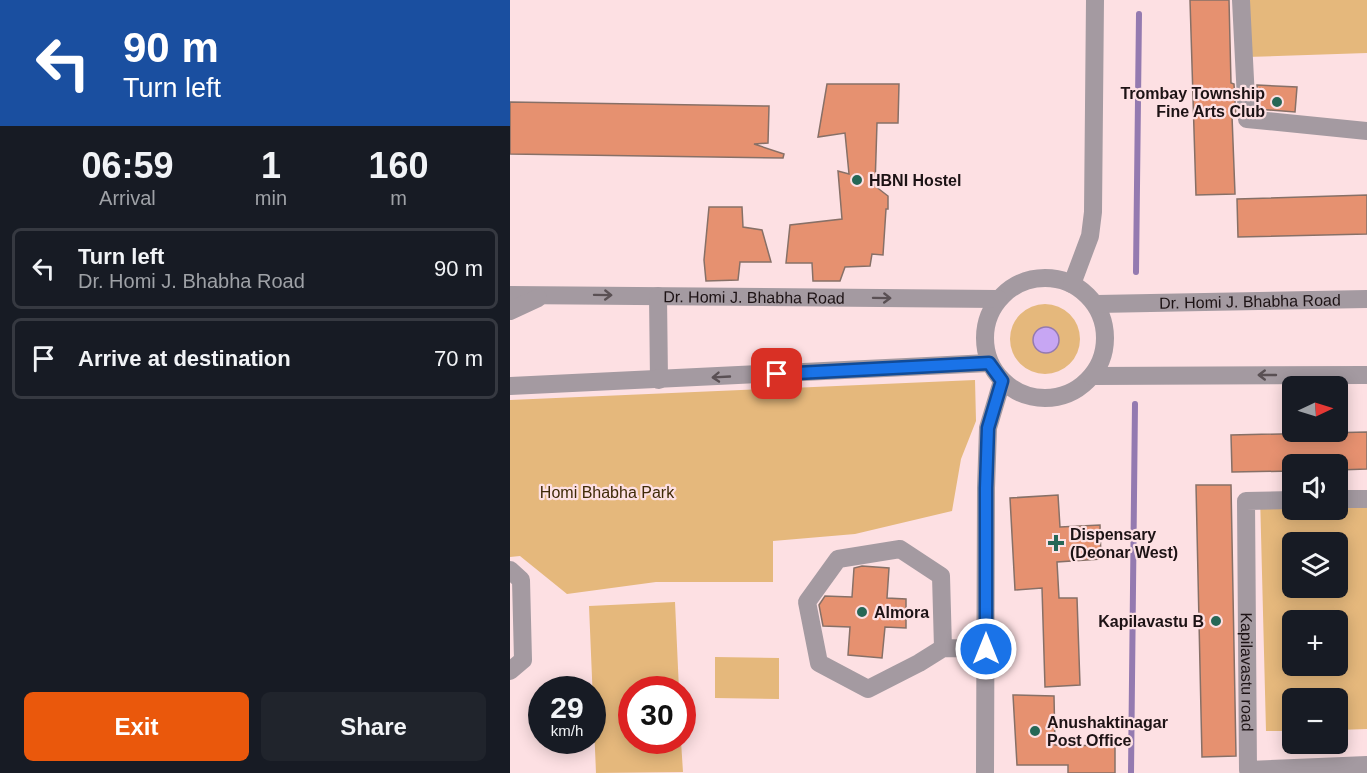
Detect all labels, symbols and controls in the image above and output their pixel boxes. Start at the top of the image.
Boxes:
icon: left [24,24,102,102]
text: 90 m [123,24,219,71]
text: Turn left [123,73,221,103]
place label: Trombay Township Fine Arts Club [1120,85,1265,120]
marker: Trombay Township Fine Arts Club [1270,95,1284,109]
text: 06:59 [81,145,173,186]
text: 1 [261,145,281,186]
text: 160 [368,145,429,186]
place label: HBNI Hostel [869,172,961,189]
marker: HBNI Hostel [850,173,864,187]
text: Arrival [99,187,156,209]
text: min [255,187,287,209]
text: m [390,187,407,209]
text: Turn left [78,244,164,269]
icon: left [27,252,60,285]
text: 90 m [434,256,483,281]
text: Dr. Homi J. Bhabha Road [78,270,305,292]
street label: Dr. Homi J. Bhabha Road [663,288,845,307]
one-way arrow [592,289,612,301]
street label: Dr. Homi J. Bhabha Road [1159,291,1341,312]
one-way arrow [871,292,891,304]
icon: arrive [27,342,60,375]
text: Arrive at destination [78,346,291,371]
text: 70 m [434,346,483,371]
pin [751,348,802,399]
icon: arrive [760,357,793,390]
one-way arrow [1257,369,1277,381]
one-way arrow [712,371,732,382]
north arrow [1282,376,1348,442]
map controls [1282,376,1348,754]
button: sound [1282,454,1348,520]
park label: Homi Bhabha Park [540,484,675,501]
place label: Dispensary (Deonar West) [1070,526,1178,561]
button: layers [1282,532,1348,598]
marker: Dispensary (Deonar West) [1047,534,1065,552]
place label: Almora [874,604,929,621]
marker: Almora [855,605,869,619]
button: + [1282,610,1348,676]
street label: Kapilavastu road [1238,612,1256,732]
place label: Kapilavastu B [1098,613,1204,630]
marker: Kapilavastu B [1209,614,1223,628]
position arrow [954,617,1018,681]
speed limit sign: 30 [618,676,696,754]
button: − [1282,688,1348,754]
text: 29 [550,691,584,724]
button: Exit [24,692,249,761]
button: Share [261,692,486,761]
place label: Anushaktinagar Post Office [1047,714,1168,749]
text: km/h [551,722,583,739]
marker: Anushaktinagar Post Office [1028,724,1042,738]

